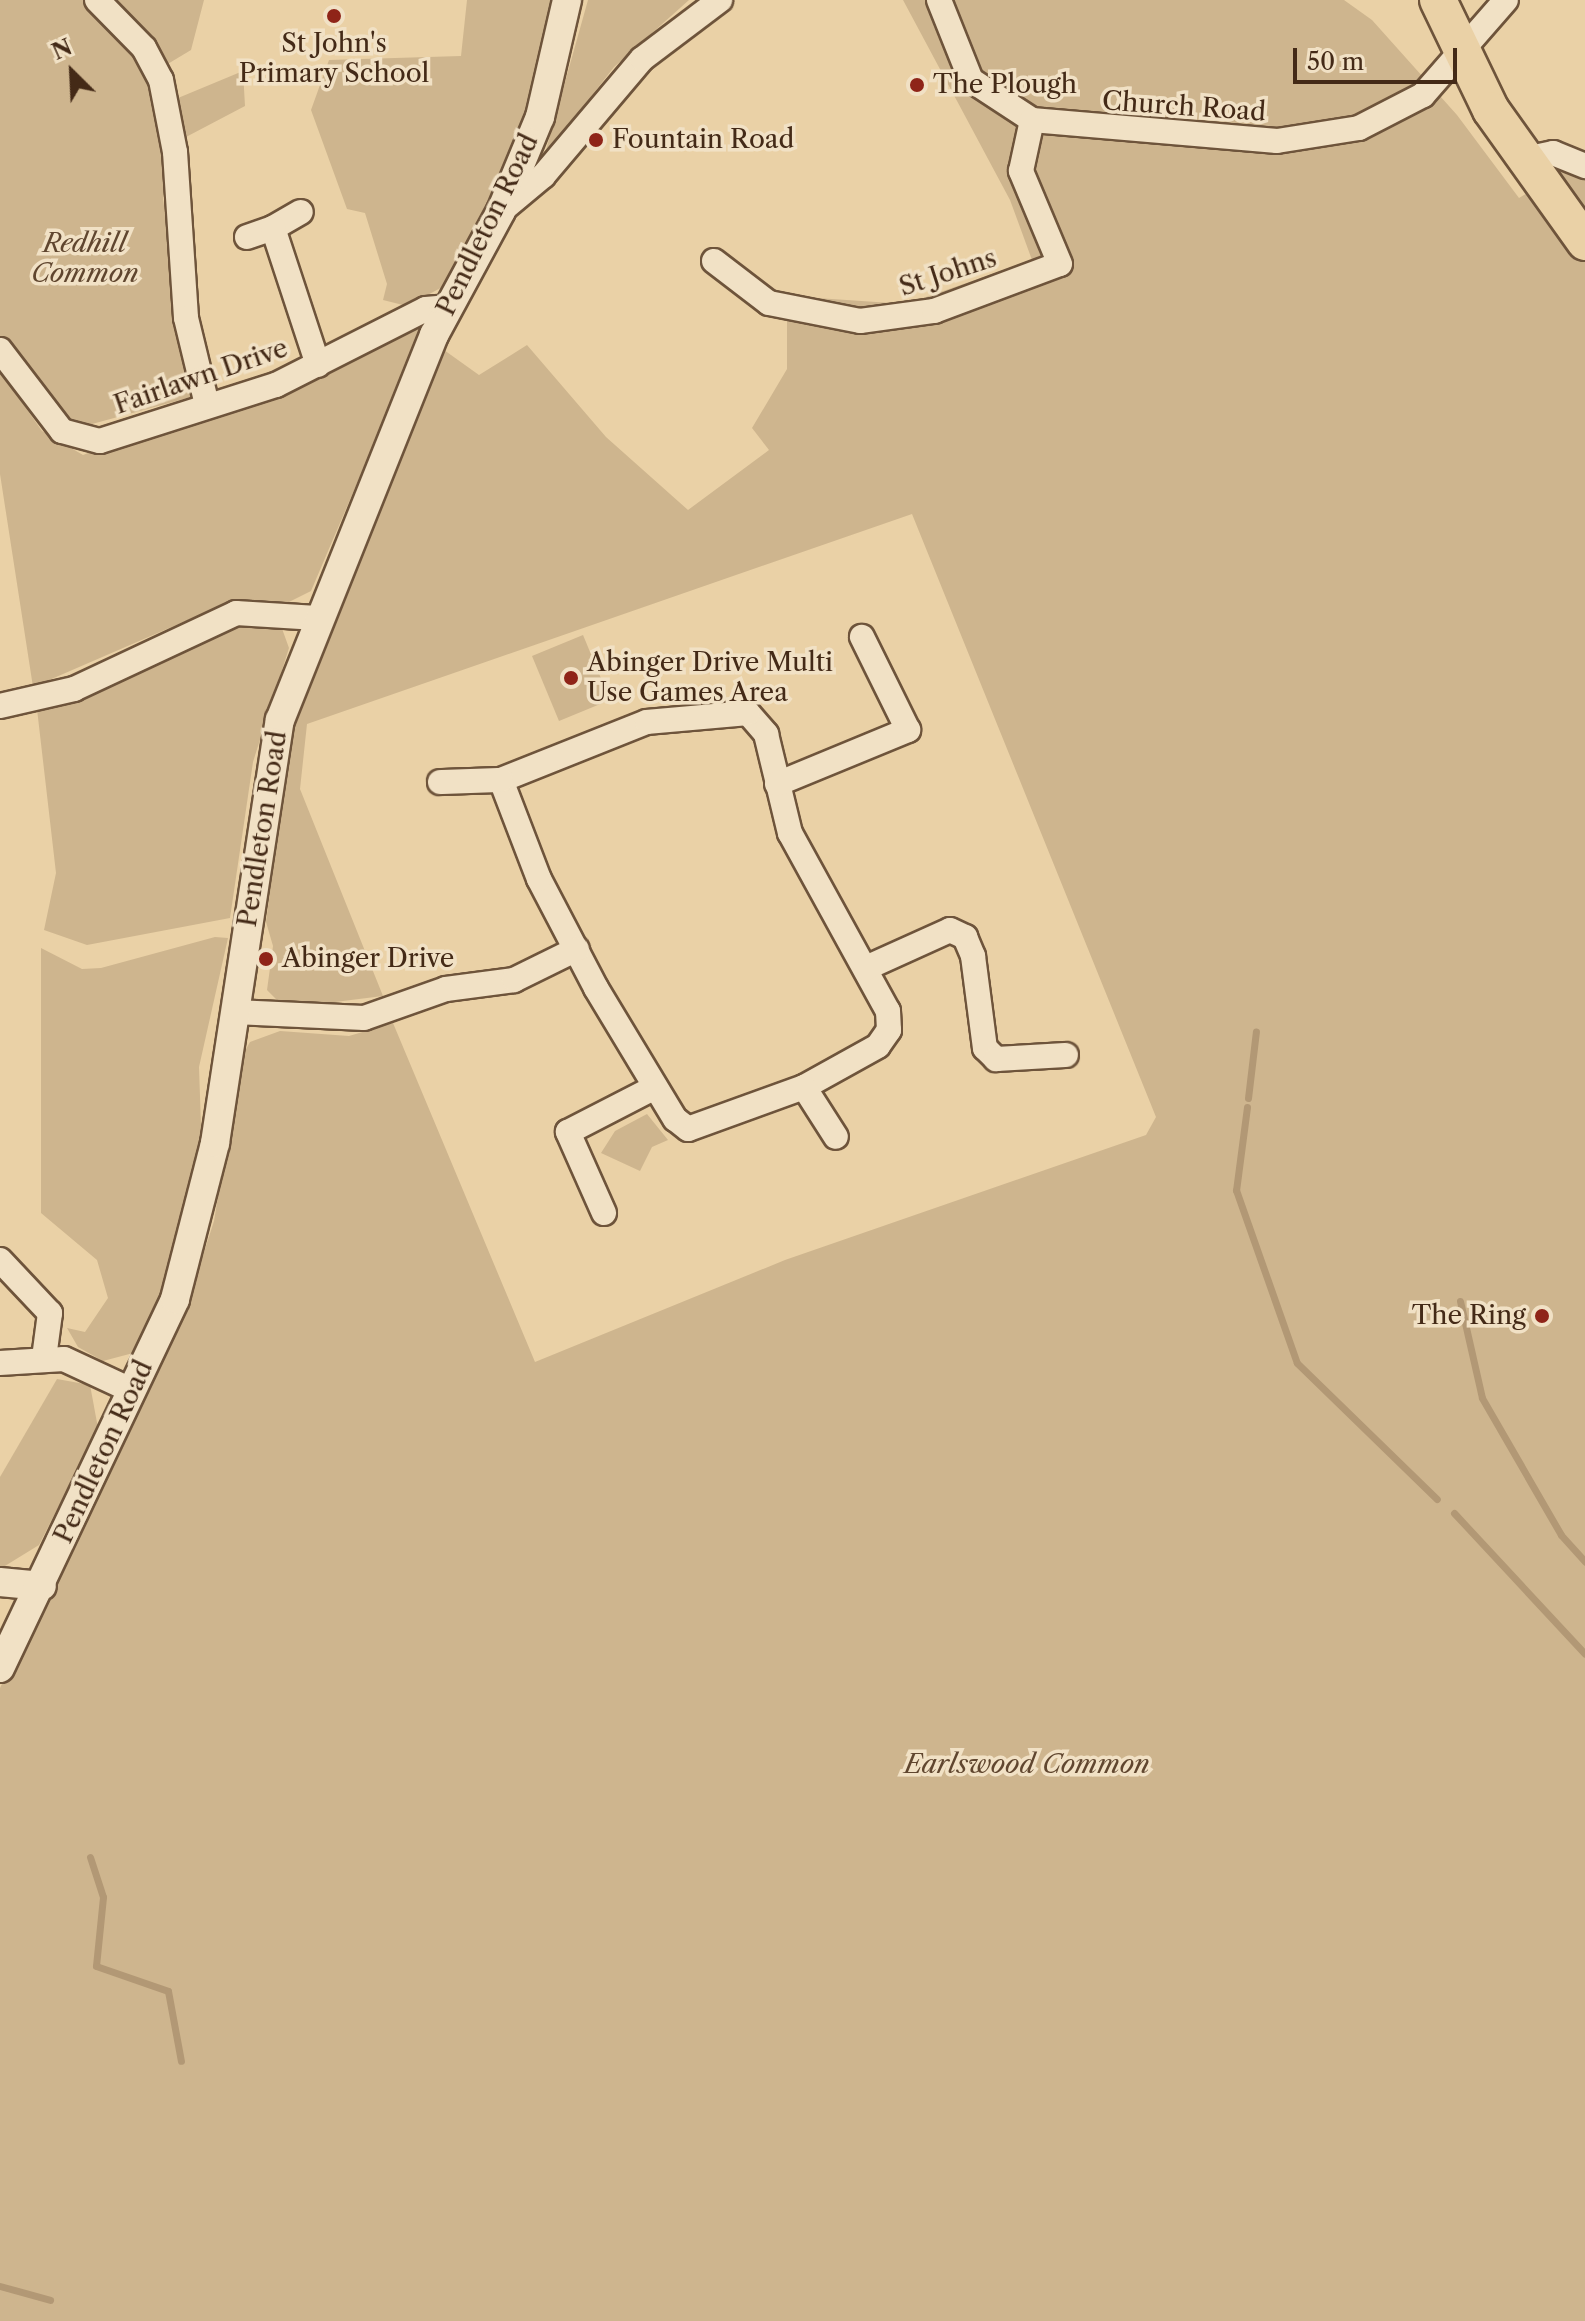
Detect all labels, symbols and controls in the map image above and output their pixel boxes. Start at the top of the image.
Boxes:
marker: St John's Primary School [325,7,343,25]
place label: St John's Primary School [238,28,430,90]
north arrow [32,32,112,112]
scale bar [1297,32,1461,82]
text: N [48,33,76,66]
text: 50 m [1307,47,1364,76]
place label: The Plough [933,69,1077,101]
marker: The Plough [908,76,926,94]
street label: Church Road [1101,86,1267,128]
place label: Fountain Road [612,124,794,156]
street label: Pendleton Road [431,129,545,321]
marker: Fountain Road [587,131,605,149]
park label: Redhill Common [31,228,139,290]
street label: St Johns [895,243,1001,303]
street label: Fairlawn Drive [110,333,292,421]
place label: Abinger Drive Multi Use Games Area [587,647,833,708]
marker: Abinger Drive Multi Use Games Area [562,669,580,687]
street label: Pendleton Road [232,729,294,929]
place label: Abinger Drive [282,943,455,975]
marker: Abinger Drive [257,950,275,968]
place label: The Ring [1412,1300,1526,1332]
marker: The Ring [1533,1307,1551,1325]
street label: Pendleton Road [48,1356,160,1548]
park label: Earlswood Common [904,1749,1150,1781]

